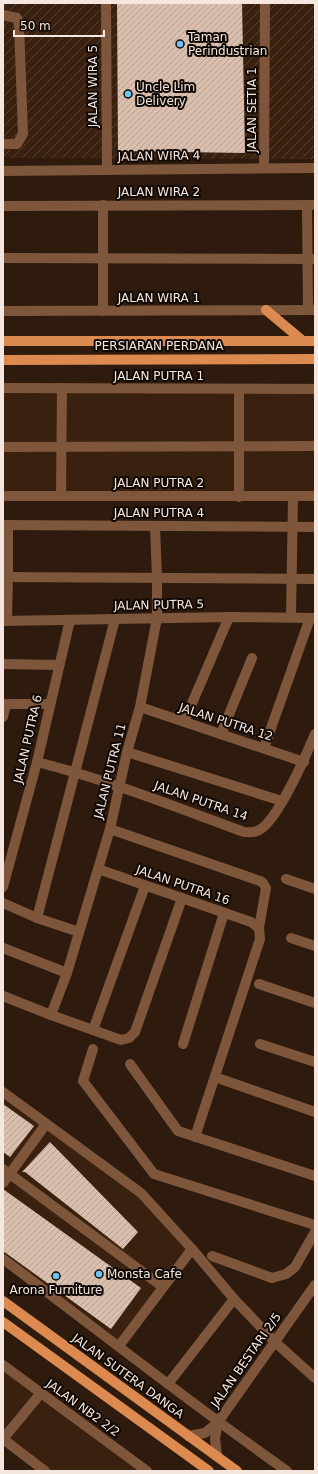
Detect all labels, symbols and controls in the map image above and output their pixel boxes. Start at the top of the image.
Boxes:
scale bar [14,12,104,38]
text: 50 m [20,19,51,33]
place label: Taman Perindustrian [187,30,267,58]
marker: Taman Perindustrian [175,39,185,49]
street label: JALAN WIRA 5 [86,45,100,128]
street label: JALAN SETIA 1 [245,67,259,154]
place label: Uncle Lim Delivery [136,80,195,108]
marker: Uncle Lim Delivery [123,89,133,99]
street label: JALAN WIRA 4 [117,148,200,164]
street label: JALAN WIRA 2 [117,185,200,199]
street label: JALAN WIRA 1 [117,291,200,305]
street label: PERSIARAN PERDANA [95,339,224,353]
street label: JALAN PUTRA 1 [113,369,204,383]
street label: JALAN PUTRA 2 [113,476,204,490]
street label: JALAN PUTRA 4 [113,506,204,520]
street label: JALAN PUTRA 5 [113,597,204,613]
street label: JALAN PUTRA 6 [11,693,45,786]
street label: JALAN PUTRA 12 [176,700,275,744]
street label: JALAN PUTRA 11 [91,722,129,821]
street label: JALAN PUTRA 14 [151,778,250,824]
street label: JALAN PUTRA 16 [133,862,232,908]
place label: Monsta Cafe [107,1267,182,1281]
marker: Monsta Cafe [94,1269,104,1279]
marker: Arona Furniture [51,1271,61,1281]
place label: Arona Furniture [10,1283,102,1297]
street label: JALAN BESTARI 2/5 [207,1310,284,1411]
street label: JALAN SUTERA DANGA [69,1330,187,1422]
street label: JALAN NB2 2/2 [43,1376,122,1439]

